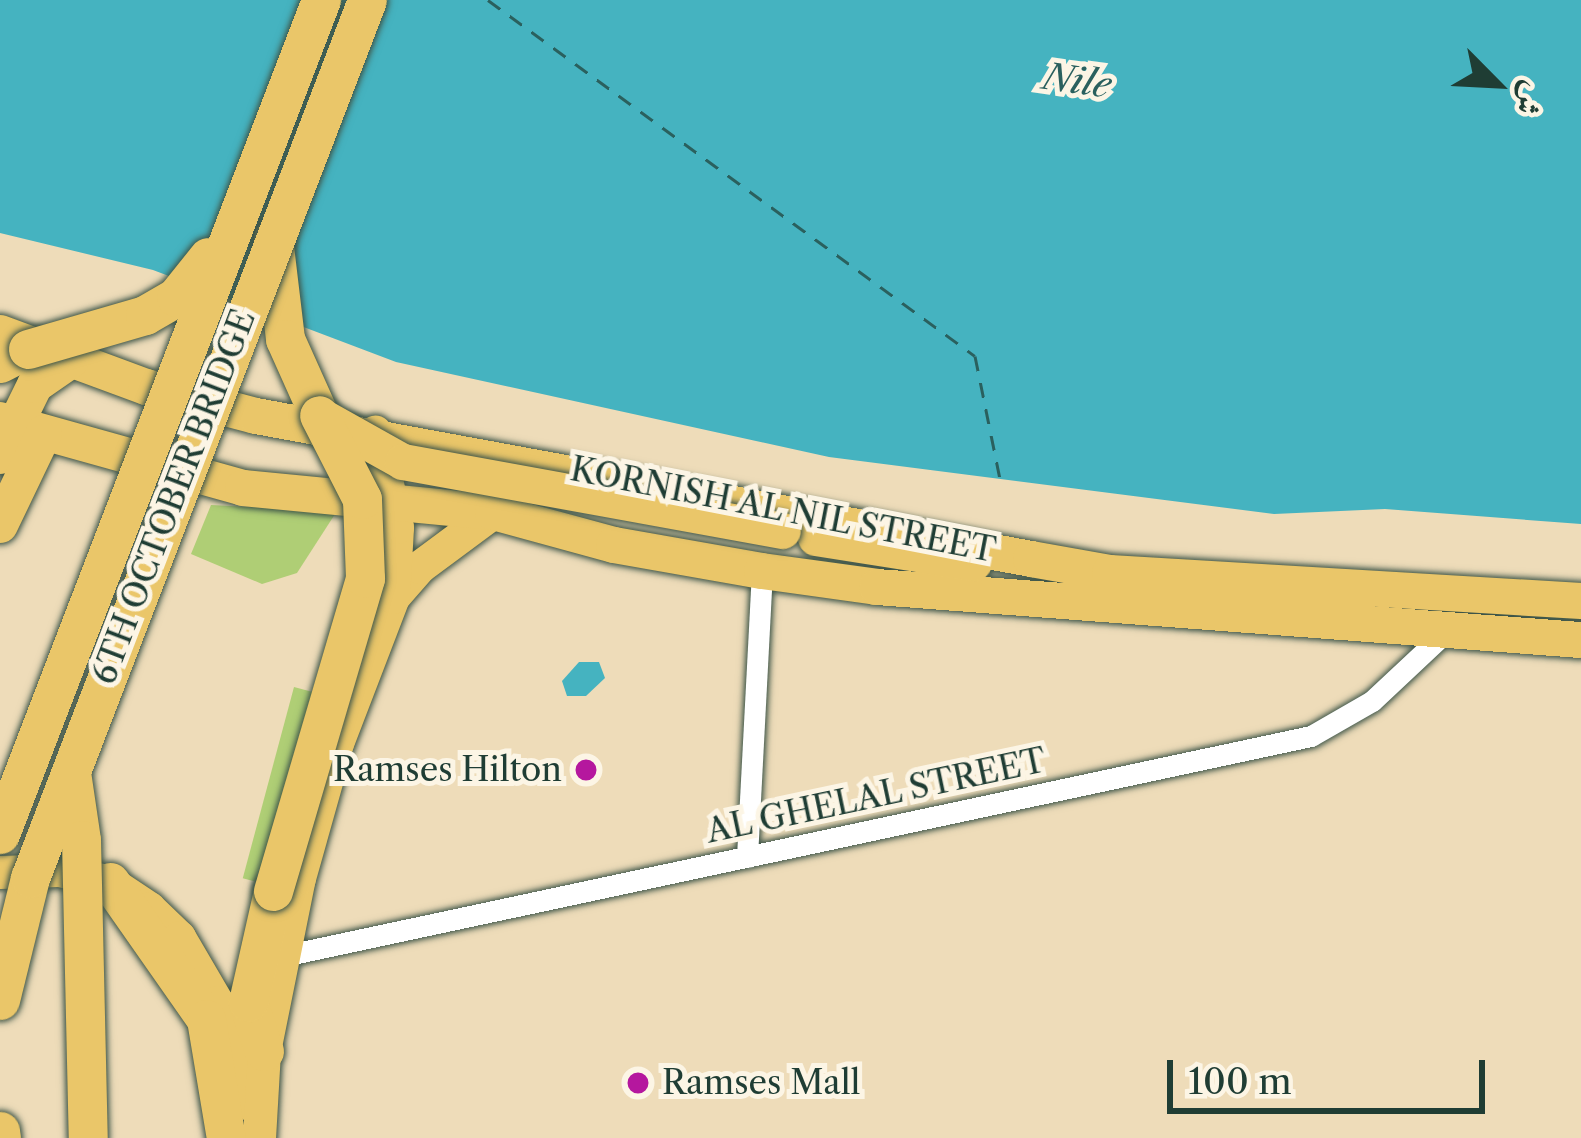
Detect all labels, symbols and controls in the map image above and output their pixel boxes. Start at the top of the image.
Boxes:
north arrow [1437,24,1557,144]
water label: Nile [1040,55,1114,107]
text: ش [1505,76,1556,122]
street label: 6TH OCTOBER BRIDGE [84,304,264,690]
street label: KORNISH AL NIL STREET [566,449,1000,571]
street label: AL GHELAL STREET [702,740,1050,852]
place label: Ramses Hilton [333,750,562,790]
marker: Ramses Hilton [573,757,599,783]
scale bar [1173,1036,1491,1110]
text: 100 m [1188,1059,1292,1103]
place label: Ramses Mall [662,1063,860,1103]
marker: Ramses Mall [625,1070,651,1096]

